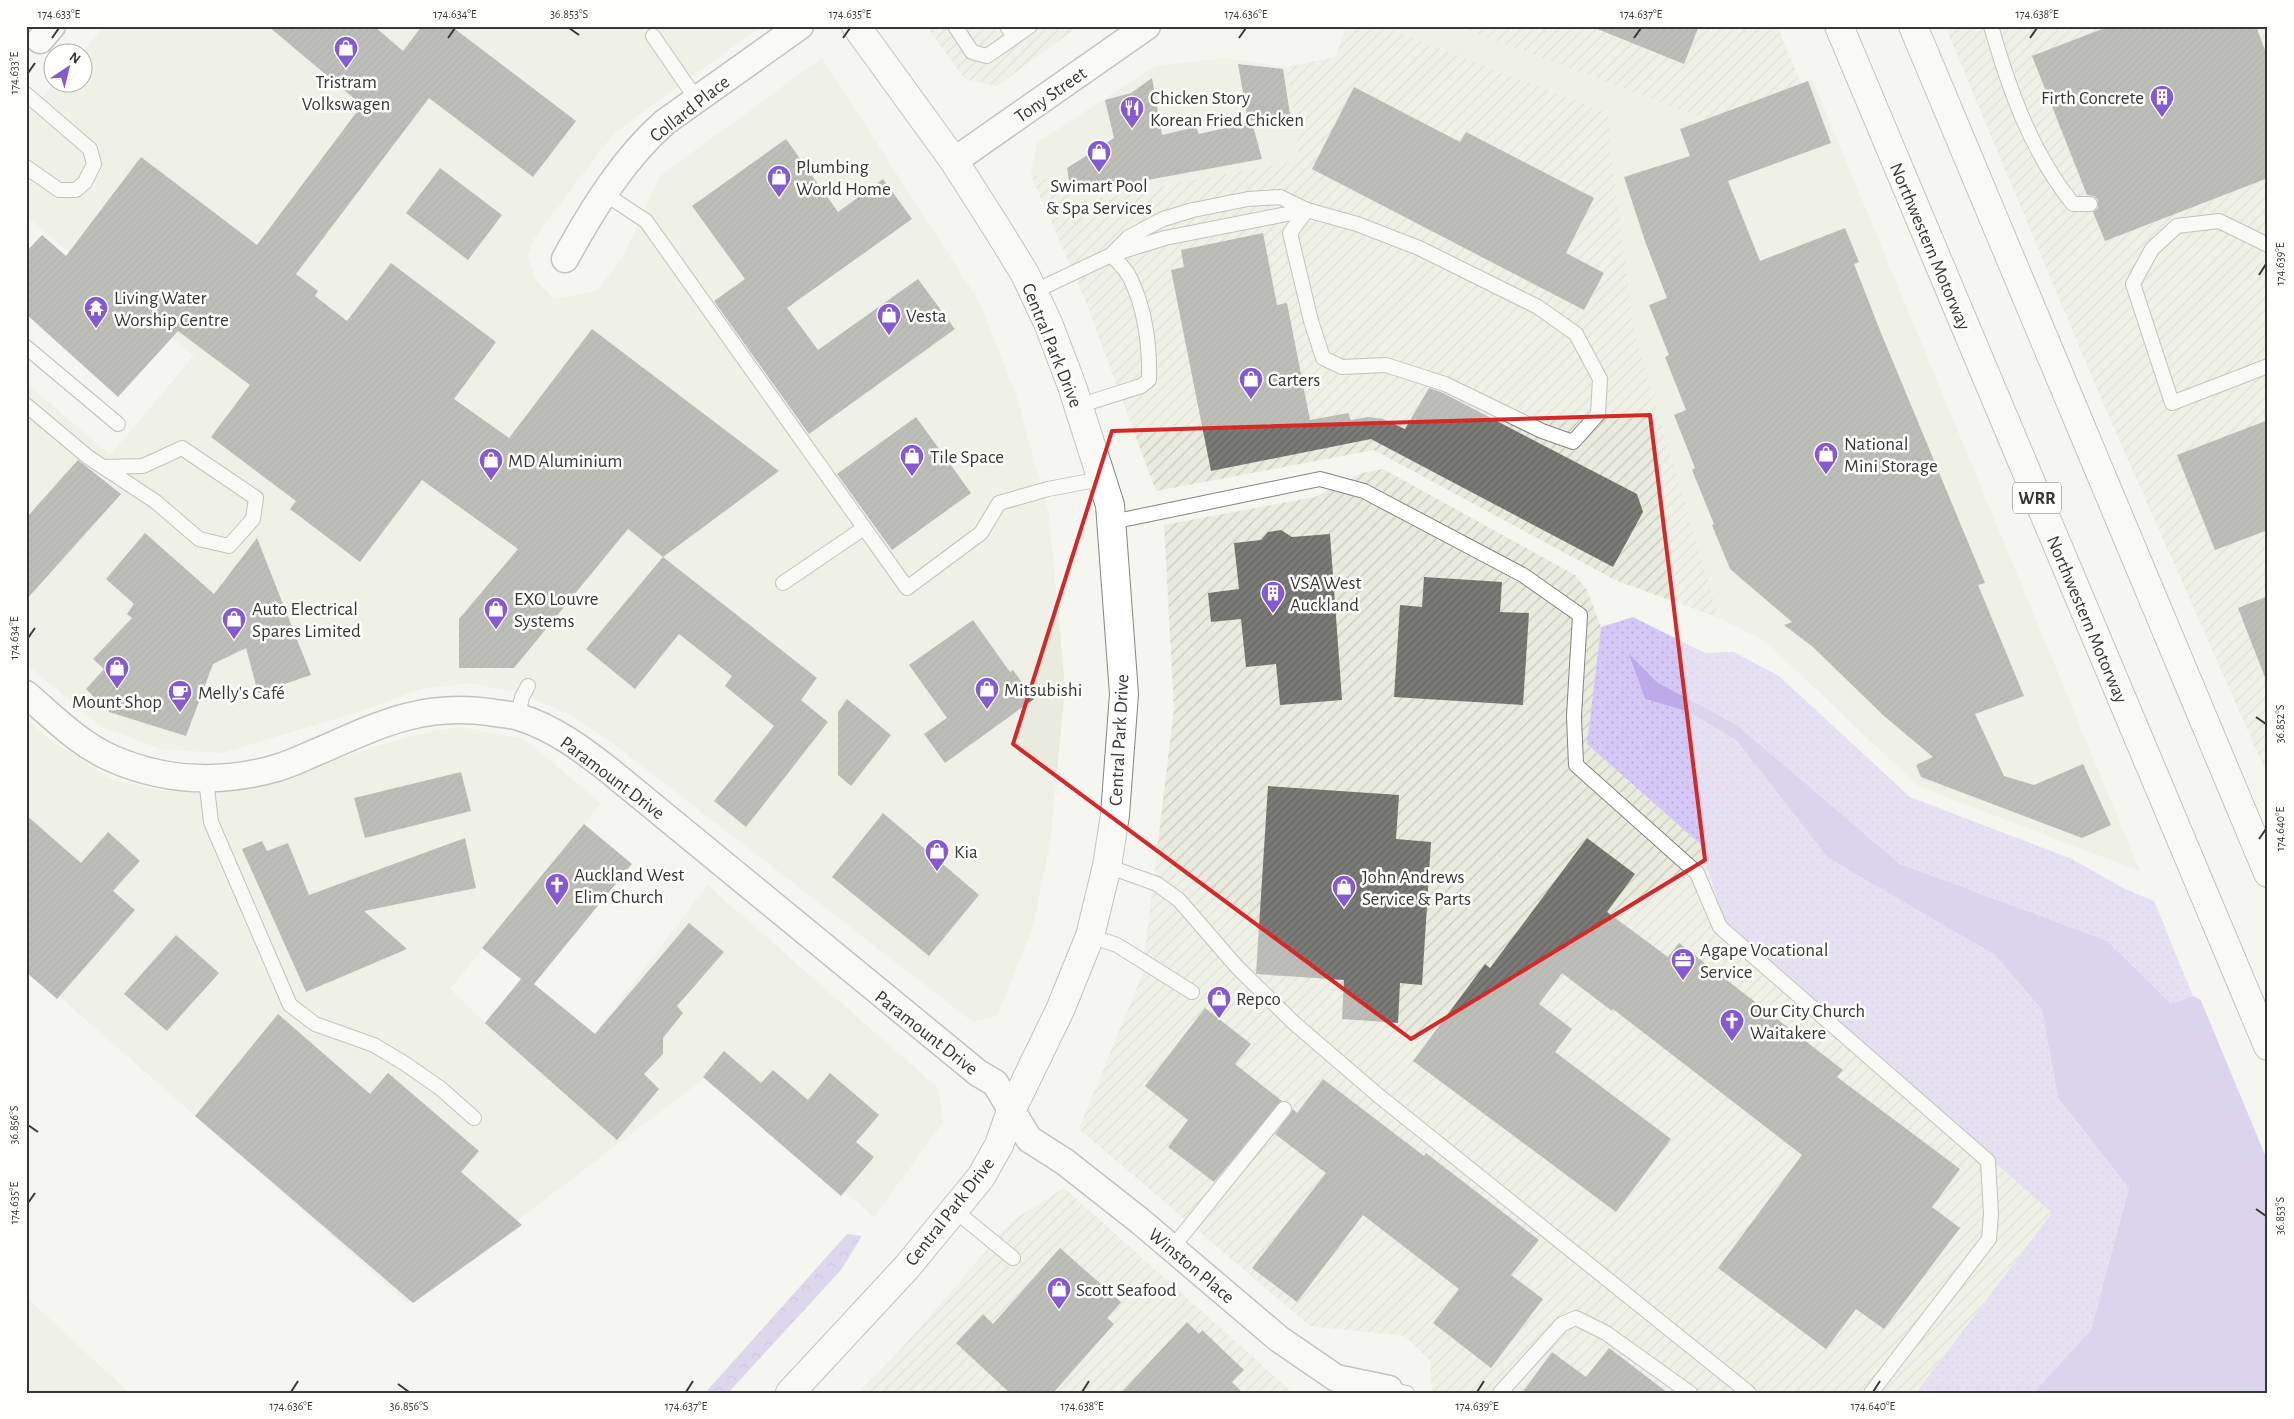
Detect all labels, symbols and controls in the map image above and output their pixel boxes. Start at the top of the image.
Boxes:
text: 174.633°E [38,8,80,20]
text: 174.634°E [433,8,477,20]
text: 36.853°S [550,8,588,20]
text: 174.635°E [829,8,871,20]
text: 174.636°E [1224,8,1268,20]
text: 174.637°E [1620,8,1662,20]
text: 174.638°E [2015,8,2059,20]
shop icon: Tristram Volkswagen [333,35,359,69]
north arrow [42,42,92,92]
text: N [67,50,83,67]
text: 174.633°E [8,52,20,94]
street label: Tony Street [1012,64,1090,127]
street label: Collard Place [647,72,733,146]
place label: Tristram Volkswagen [302,73,390,114]
building icon: Firth Concrete [2149,84,2175,118]
place label: Chicken Story Korean Fried Chicken [1150,89,1304,130]
place label: Firth Concrete [2041,89,2144,108]
restaurant icon: Chicken Story Korean Fried Chicken [1119,95,1145,129]
shop icon: Swimart Pool & Spa Services [1086,139,1112,173]
place label: Plumbing World Home [796,158,891,199]
street label: Northwestern Motorway [1886,160,1973,333]
shop icon: Plumbing World Home [766,164,792,198]
place label: Swimart Pool & Spa Services [1046,177,1152,218]
text: 174.639°E [2274,242,2286,286]
street label: Central Park Drive [1018,281,1085,410]
place label: Living Water Worship Centre [114,289,229,330]
temple icon: Living Water Worship Centre [83,295,109,329]
shop icon: Vesta [876,302,902,336]
place label: Vesta [906,307,947,326]
shop icon: Carters [1238,366,1264,400]
place label: Carters [1268,371,1320,390]
place label: National Mini Storage [1844,435,1938,476]
shop icon: National Mini Storage [1813,441,1839,475]
shop icon: Tile Space [899,443,925,477]
shop icon: MD Aluminium [478,447,504,481]
place label: Tile Space [930,448,1004,467]
place label: MD Aluminium [508,452,622,471]
road number: WRR [2013,482,2061,514]
street label: Northwestern Motorway [2043,533,2130,706]
place label: VSA West Auckland [1290,574,1362,615]
building icon: VSA West Auckland [1260,580,1286,614]
place label: EXO Louvre Systems [514,590,599,631]
shop icon: EXO Louvre Systems [483,596,509,630]
place label: Auto Electrical Spares Limited [252,600,361,641]
shop icon: Auto Electrical Spares Limited [221,606,247,640]
text: 174.634°E [8,616,20,660]
shop icon: Mount Shop [104,655,130,689]
street label: Central Park Drive [1107,674,1132,807]
shop icon: Mitsubishi [974,676,1000,710]
cafe icon: Melly's Café [167,679,193,713]
place label: Mitsubishi [1004,681,1082,700]
place label: Melly's Café [198,684,285,703]
place label: Mount Shop [72,693,162,712]
text: 36.852°S [2274,704,2286,743]
street label: Paramount Drive [556,733,668,823]
text: 174.640°E [2274,806,2286,851]
shop icon: Kia [924,838,950,872]
place label: Kia [954,843,978,862]
place label: Auckland West Elim Church [574,866,684,907]
place label: John Andrews Service & Parts [1362,868,1471,909]
church icon: Auckland West Elim Church [544,872,570,906]
shop icon: John Andrews Service & Parts [1331,874,1357,908]
place label: Agape Vocational Service [1700,941,1829,982]
office icon: Agape Vocational Service [1670,947,1696,981]
shop icon: Repco [1206,985,1232,1019]
street label: Paramount Drive [871,987,981,1079]
place label: Repco [1236,990,1281,1009]
place label: Our City Church Waitakere [1750,1002,1865,1043]
church icon: Our City Church Waitakere [1719,1008,1745,1042]
text: 36.856°S [8,1105,20,1144]
street label: Central Park Drive [902,1154,998,1270]
text: 174.635°E [8,1182,20,1224]
text: 36.853°S [2274,1197,2286,1235]
street label: Winston Place [1144,1225,1238,1307]
shop icon: Scott Seafood [1046,1276,1072,1310]
place label: Scott Seafood [1076,1281,1176,1300]
text: 174.636°E [269,1400,313,1412]
text: 36.856°S [390,1400,429,1412]
text: 174.637°E [665,1400,707,1412]
text: 174.638°E [1060,1400,1104,1412]
text: 174.639°E [1455,1400,1499,1412]
text: 174.640°E [1851,1400,1896,1412]

